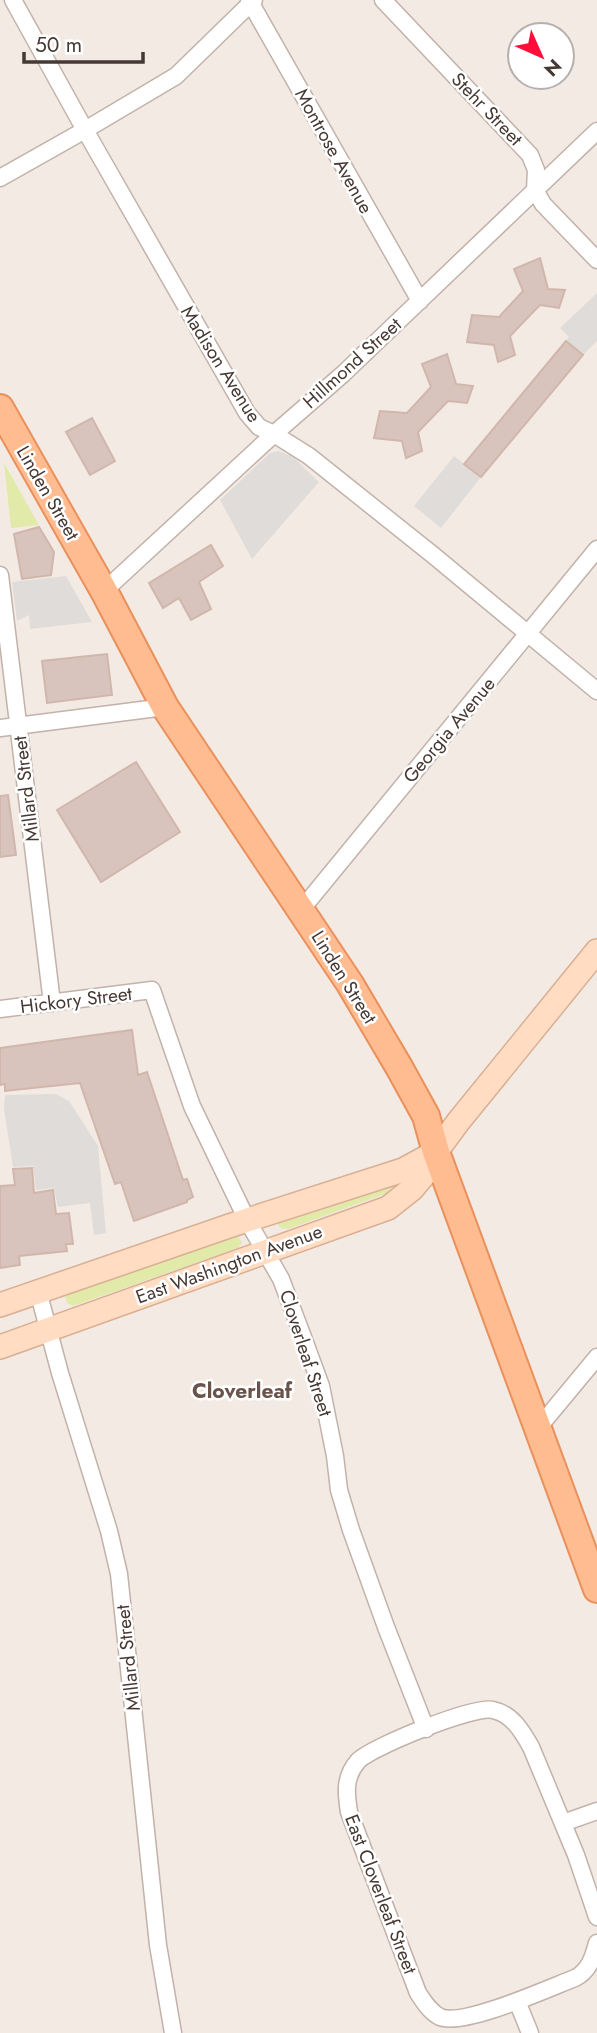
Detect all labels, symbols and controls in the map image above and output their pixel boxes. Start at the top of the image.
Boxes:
scale bar [24,21,144,65]
north arrow [506,21,576,91]
text: 50 m [35,30,82,60]
text: N [538,53,568,83]
street label: Stehr Street [445,66,529,152]
street label: Montrose Avenue [288,84,380,219]
street label: Madison Avenue [174,300,268,428]
street label: Hillmond Street [297,311,408,415]
street label: Linden Street [10,441,86,546]
street label: Georgia Avenue [397,671,502,789]
street label: Millard Street [6,734,46,844]
street label: Linden Street [305,925,384,1029]
street label: Hickory Street [19,980,134,1020]
street label: East Washington Avenue [132,1218,326,1310]
street label: Cloverleaf Street [273,1286,339,1420]
district label: Cloverleaf [192,1376,293,1406]
street label: Millard Street [109,1603,147,1712]
street label: East Cloverleaf Street [338,1810,424,1978]

